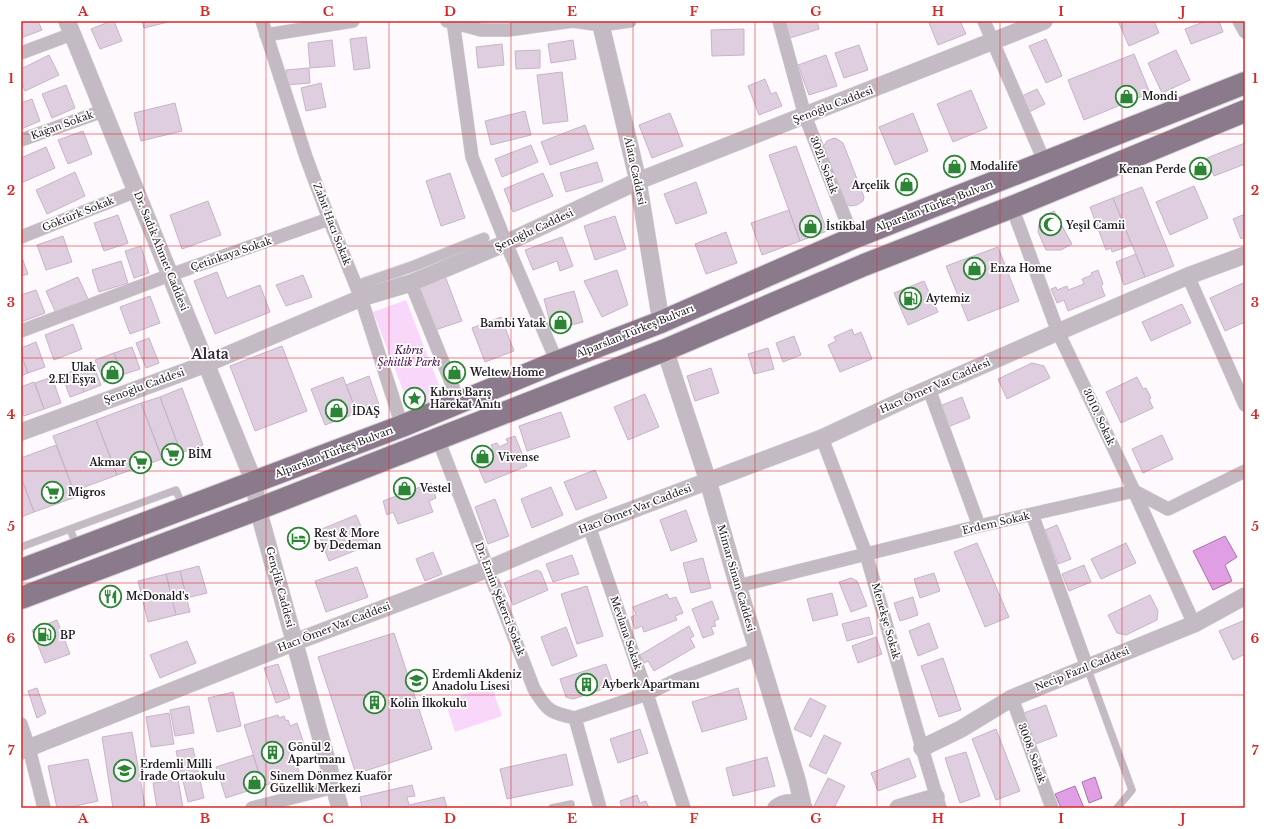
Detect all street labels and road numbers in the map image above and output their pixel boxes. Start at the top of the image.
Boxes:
street label: Şenoğlu Caddesi [791,83,876,126]
street label: Kağan Sokak [29,107,96,142]
street label: Alata Caddesi [621,135,649,207]
street label: 3021. Sokak [807,135,841,196]
street label: Alparslan Türkeş Bulvarı [872,177,996,235]
street label: Zabıt Hacı Sokak [310,181,354,268]
street label: Dr. Sadık Ahmet Caddesi [131,189,191,313]
street label: Göktürk Sokak [40,193,117,234]
street label: Şenoğlu Caddesi [493,206,576,254]
street label: Çetinkaya Sokak [189,234,274,274]
street label: Alparslan Türkeş Bulvarı [573,301,696,361]
street label: Hacı Ömer Var Caddesi [877,355,993,416]
street label: Şenoğlu Caddesi [102,365,187,407]
street label: 3010. Sokak [1080,387,1118,448]
street label: Alparslan Türkeş Bulvarı [272,423,396,481]
street label: Hacı Ömer Var Caddesi [576,480,694,537]
street label: Erdem Sokak [961,509,1032,537]
street label: Mimar Sinan Caddesi [714,523,758,634]
street label: Dr. Emin Şekerci Sokak [472,540,528,658]
street label: Gençlik Caddesi [263,545,297,629]
street label: Menekşe Sokak [869,581,903,662]
street label: Mevlana Sokak [607,594,645,672]
street label: Hacı Ömer Var Caddesi [275,598,393,655]
street label: Necip Fazıl Caddesi [1033,644,1132,694]
street label: 3008. Sokak [1015,721,1049,786]

